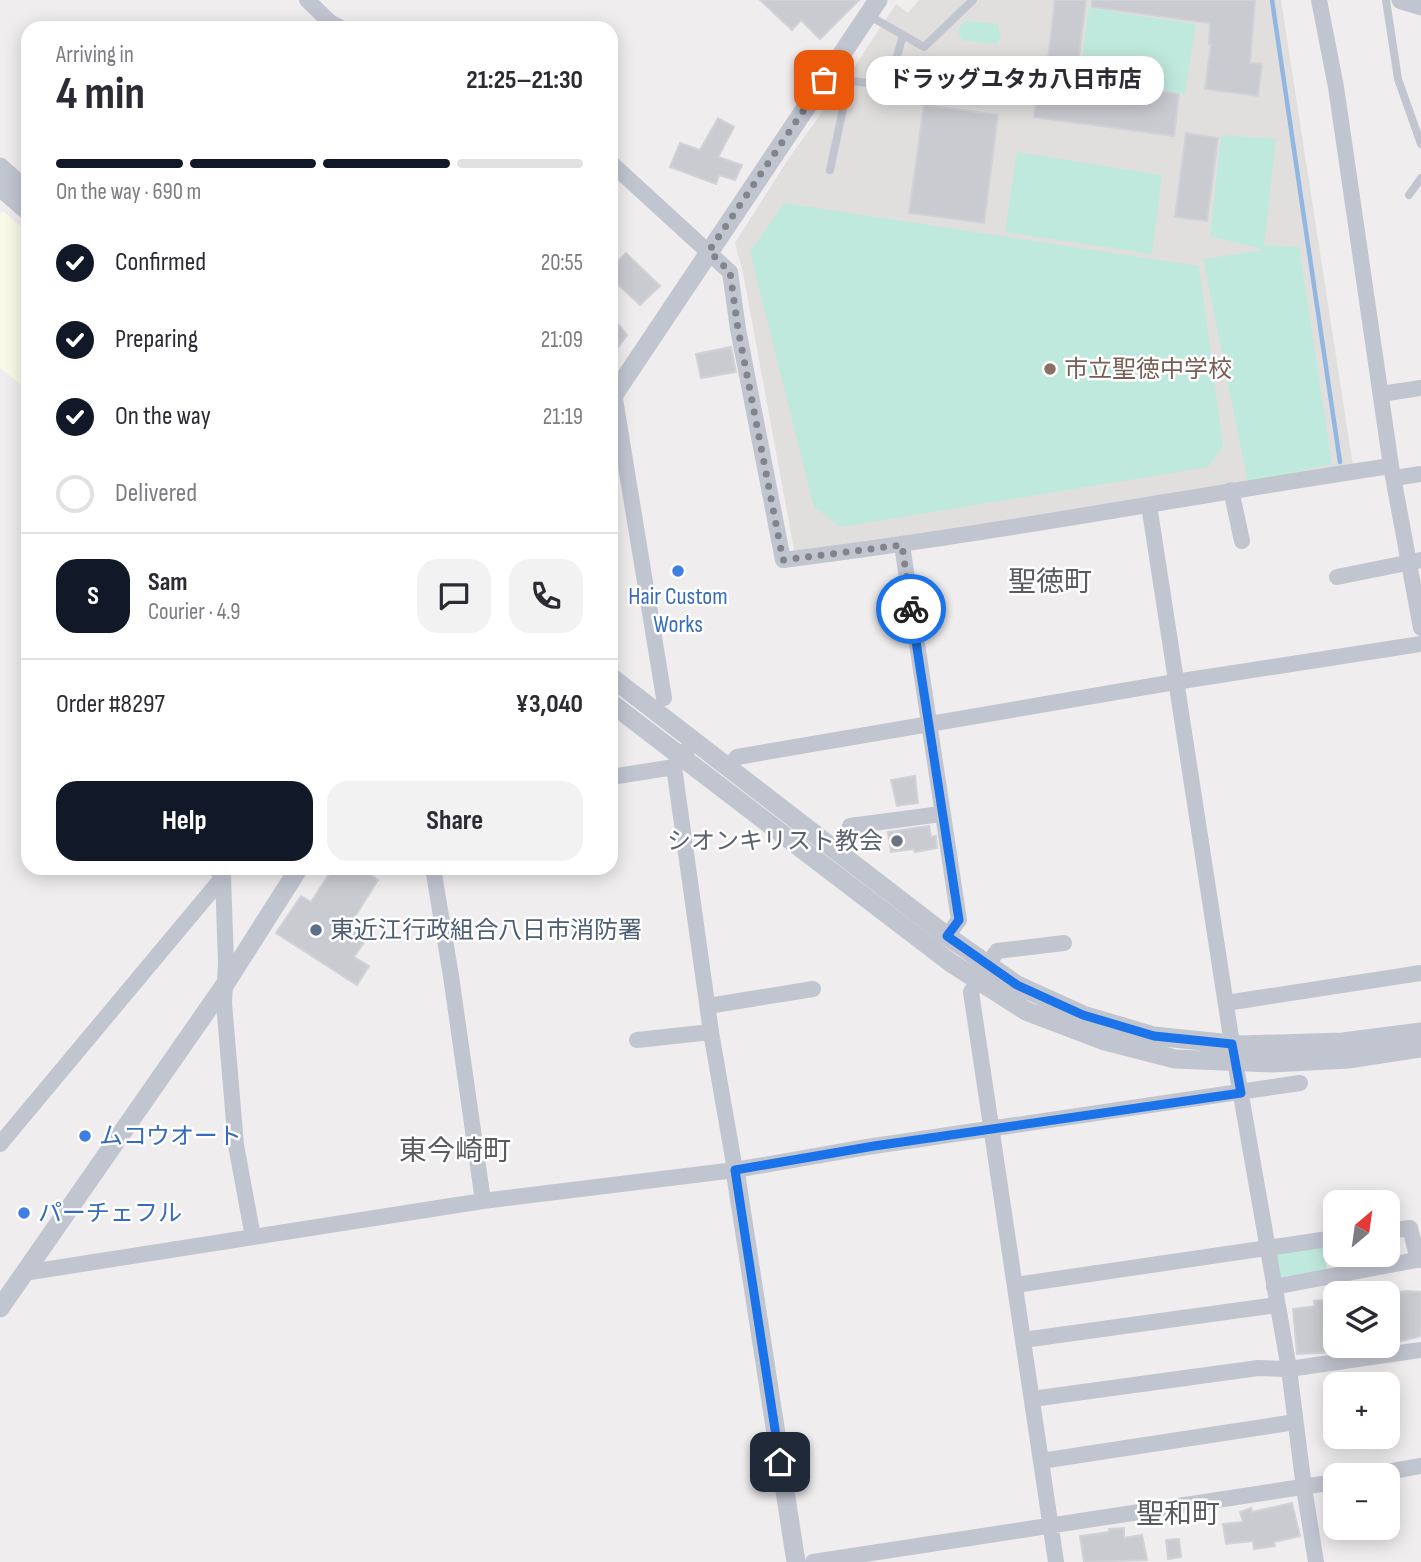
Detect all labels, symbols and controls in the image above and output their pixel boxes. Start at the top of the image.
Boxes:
text: Arriving in [56,41,134,69]
pin [794,50,854,110]
callout: ドラッグユタカ八日市店 [866,56,1164,104]
icon: bag [805,61,843,99]
text: 21:25–21:30 [466,65,583,96]
text: ドラッグユタカ八日市店 [889,66,1142,94]
text: 4 min [56,67,145,122]
text: On the way · 690 m [56,178,201,206]
icon: check [56,244,94,282]
text: Confirmed [115,247,206,278]
text: 20:55 [541,249,583,277]
icon: check [56,321,94,359]
text: Preparing [115,324,198,355]
text: 21:09 [541,326,583,354]
place label: 市立聖徳中学校 [1064,355,1232,384]
marker: 市立聖徳中学校 [1042,361,1058,377]
icon: check [56,398,94,436]
text: On the way [115,401,211,432]
text: 21:19 [543,403,583,431]
text: Delivered [115,478,197,509]
button: chat [417,559,491,633]
button: phone [509,559,583,633]
marker: Hair Custom Works [670,563,686,579]
district label: 聖徳町 [1008,566,1092,599]
text: Sam [148,567,188,598]
courier [876,574,946,644]
text: S [87,581,99,612]
place label: Hair Custom Works [628,582,728,639]
icon: bike [892,590,930,628]
text: Courier · 4.9 [148,598,240,626]
text: Order #8297 [56,689,165,720]
text: ¥3,040 [516,689,583,720]
button: Help [56,781,313,861]
button: Share [327,781,583,861]
place label: シオンキリスト教会 [667,827,883,856]
marker: シオンキリスト教会 [889,833,905,849]
place label: 東近江行政組合八日市消防署 [330,916,642,945]
marker: 東近江行政組合八日市消防署 [308,922,324,938]
place label: ムコウオート [99,1122,242,1151]
marker: ムコウオート [77,1128,93,1144]
district label: 東今崎町 [399,1135,511,1168]
north arrow [1323,1190,1400,1267]
map controls [1323,1190,1400,1540]
place label: パーチェフル [38,1199,182,1228]
marker: パーチェフル [16,1205,32,1221]
button: layers [1323,1281,1400,1358]
button: + [1323,1372,1400,1449]
pin [750,1432,810,1492]
icon: home [761,1443,799,1481]
button: − [1323,1463,1400,1540]
district label: 聖和町 [1136,1498,1220,1531]

